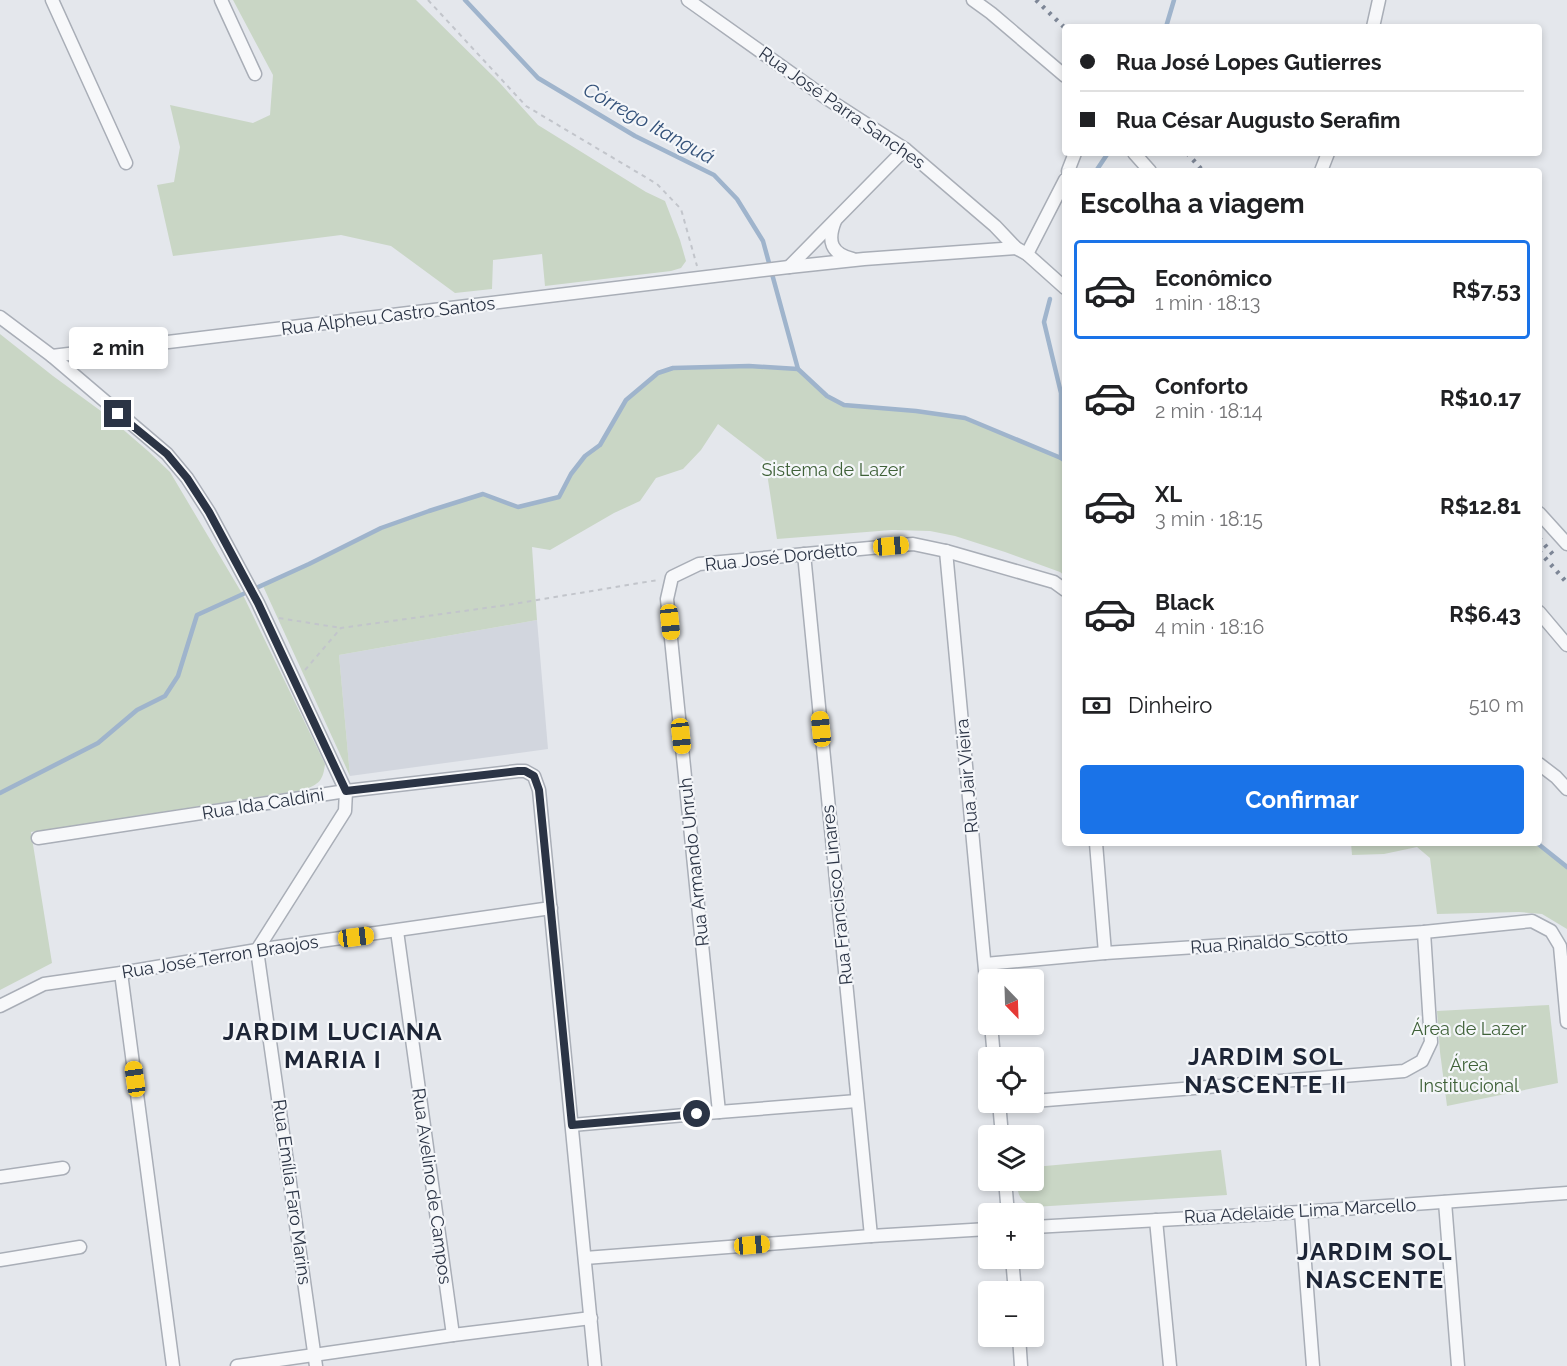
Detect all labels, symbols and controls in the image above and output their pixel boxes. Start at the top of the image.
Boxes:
street label: Rua José Parra Sanches [755,42,930,173]
text: Rua José Lopes Gutierres [1116,49,1382,75]
water label: Córrego Itanguá [579,77,719,169]
text: Rua César Augusto Serafim [1116,107,1400,133]
text: Escolha a viagem [1080,188,1305,219]
icon: car [1083,263,1137,317]
text: Econômico [1155,265,1272,291]
text: R$7.53 [1452,277,1521,303]
text: 1 min · 18:13 [1155,291,1260,315]
street label: Rua Alpheu Castro Santos [280,292,496,339]
callout: 2 min [68,327,168,369]
text: 2 min [93,336,144,360]
icon: car [1083,371,1137,425]
text: Conforto [1155,373,1248,399]
text: R$10.17 [1440,385,1521,411]
text: 2 min · 18:14 [1155,399,1263,423]
route end [104,400,131,427]
park label: Sistema de Lazer [761,459,905,480]
icon: car [1083,479,1137,533]
text: XL [1155,481,1182,507]
text: R$12.81 [1440,493,1521,519]
text: 3 min · 18:15 [1155,507,1263,531]
car [872,535,910,557]
street label: Rua José Dordetto [704,538,859,575]
icon: car [1083,587,1137,641]
text: Black [1155,589,1214,615]
text: R$6.43 [1449,601,1521,627]
car [659,603,681,641]
text: 4 min · 18:16 [1155,615,1264,639]
icon: cash [1080,689,1113,722]
text: Dinheiro [1128,692,1212,718]
text: 510 m [1469,693,1524,717]
car [810,710,832,748]
car [670,717,692,755]
street label: Rua Jair Vieira [951,718,982,834]
button: Confirmar [1080,765,1524,834]
street label: Rua Armando Unruh [674,777,713,947]
street label: Rua Ida Caldini [200,783,325,824]
street label: Rua Francisco Linares [817,804,856,986]
car [337,926,375,948]
street label: Rua Rinaldo Scotto [1189,926,1349,957]
street label: Rua José Terron Braojos [120,931,320,982]
north arrow [978,969,1044,1035]
map controls [978,969,1044,1347]
district label: JARDIM LUCIANA MARIA I [223,1017,443,1074]
park label: Área de Lazer [1411,1017,1527,1039]
district label: JARDIM SOL NASCENTE II [1184,1042,1348,1099]
button: locate [978,1047,1044,1113]
park label: Área Institucional [1419,1053,1519,1096]
car [124,1060,146,1098]
street label: Rua Avelino de Campos [408,1087,457,1286]
street label: Rua Emília Faro Marins [269,1098,316,1286]
route start [683,1100,710,1127]
button: layers [978,1125,1044,1191]
street label: Rua Adelaide Lima Marcello [1183,1194,1417,1227]
button: + [978,1203,1044,1269]
car [733,1234,771,1256]
district label: JARDIM SOL NASCENTE [1297,1237,1453,1294]
button: − [978,1281,1044,1347]

